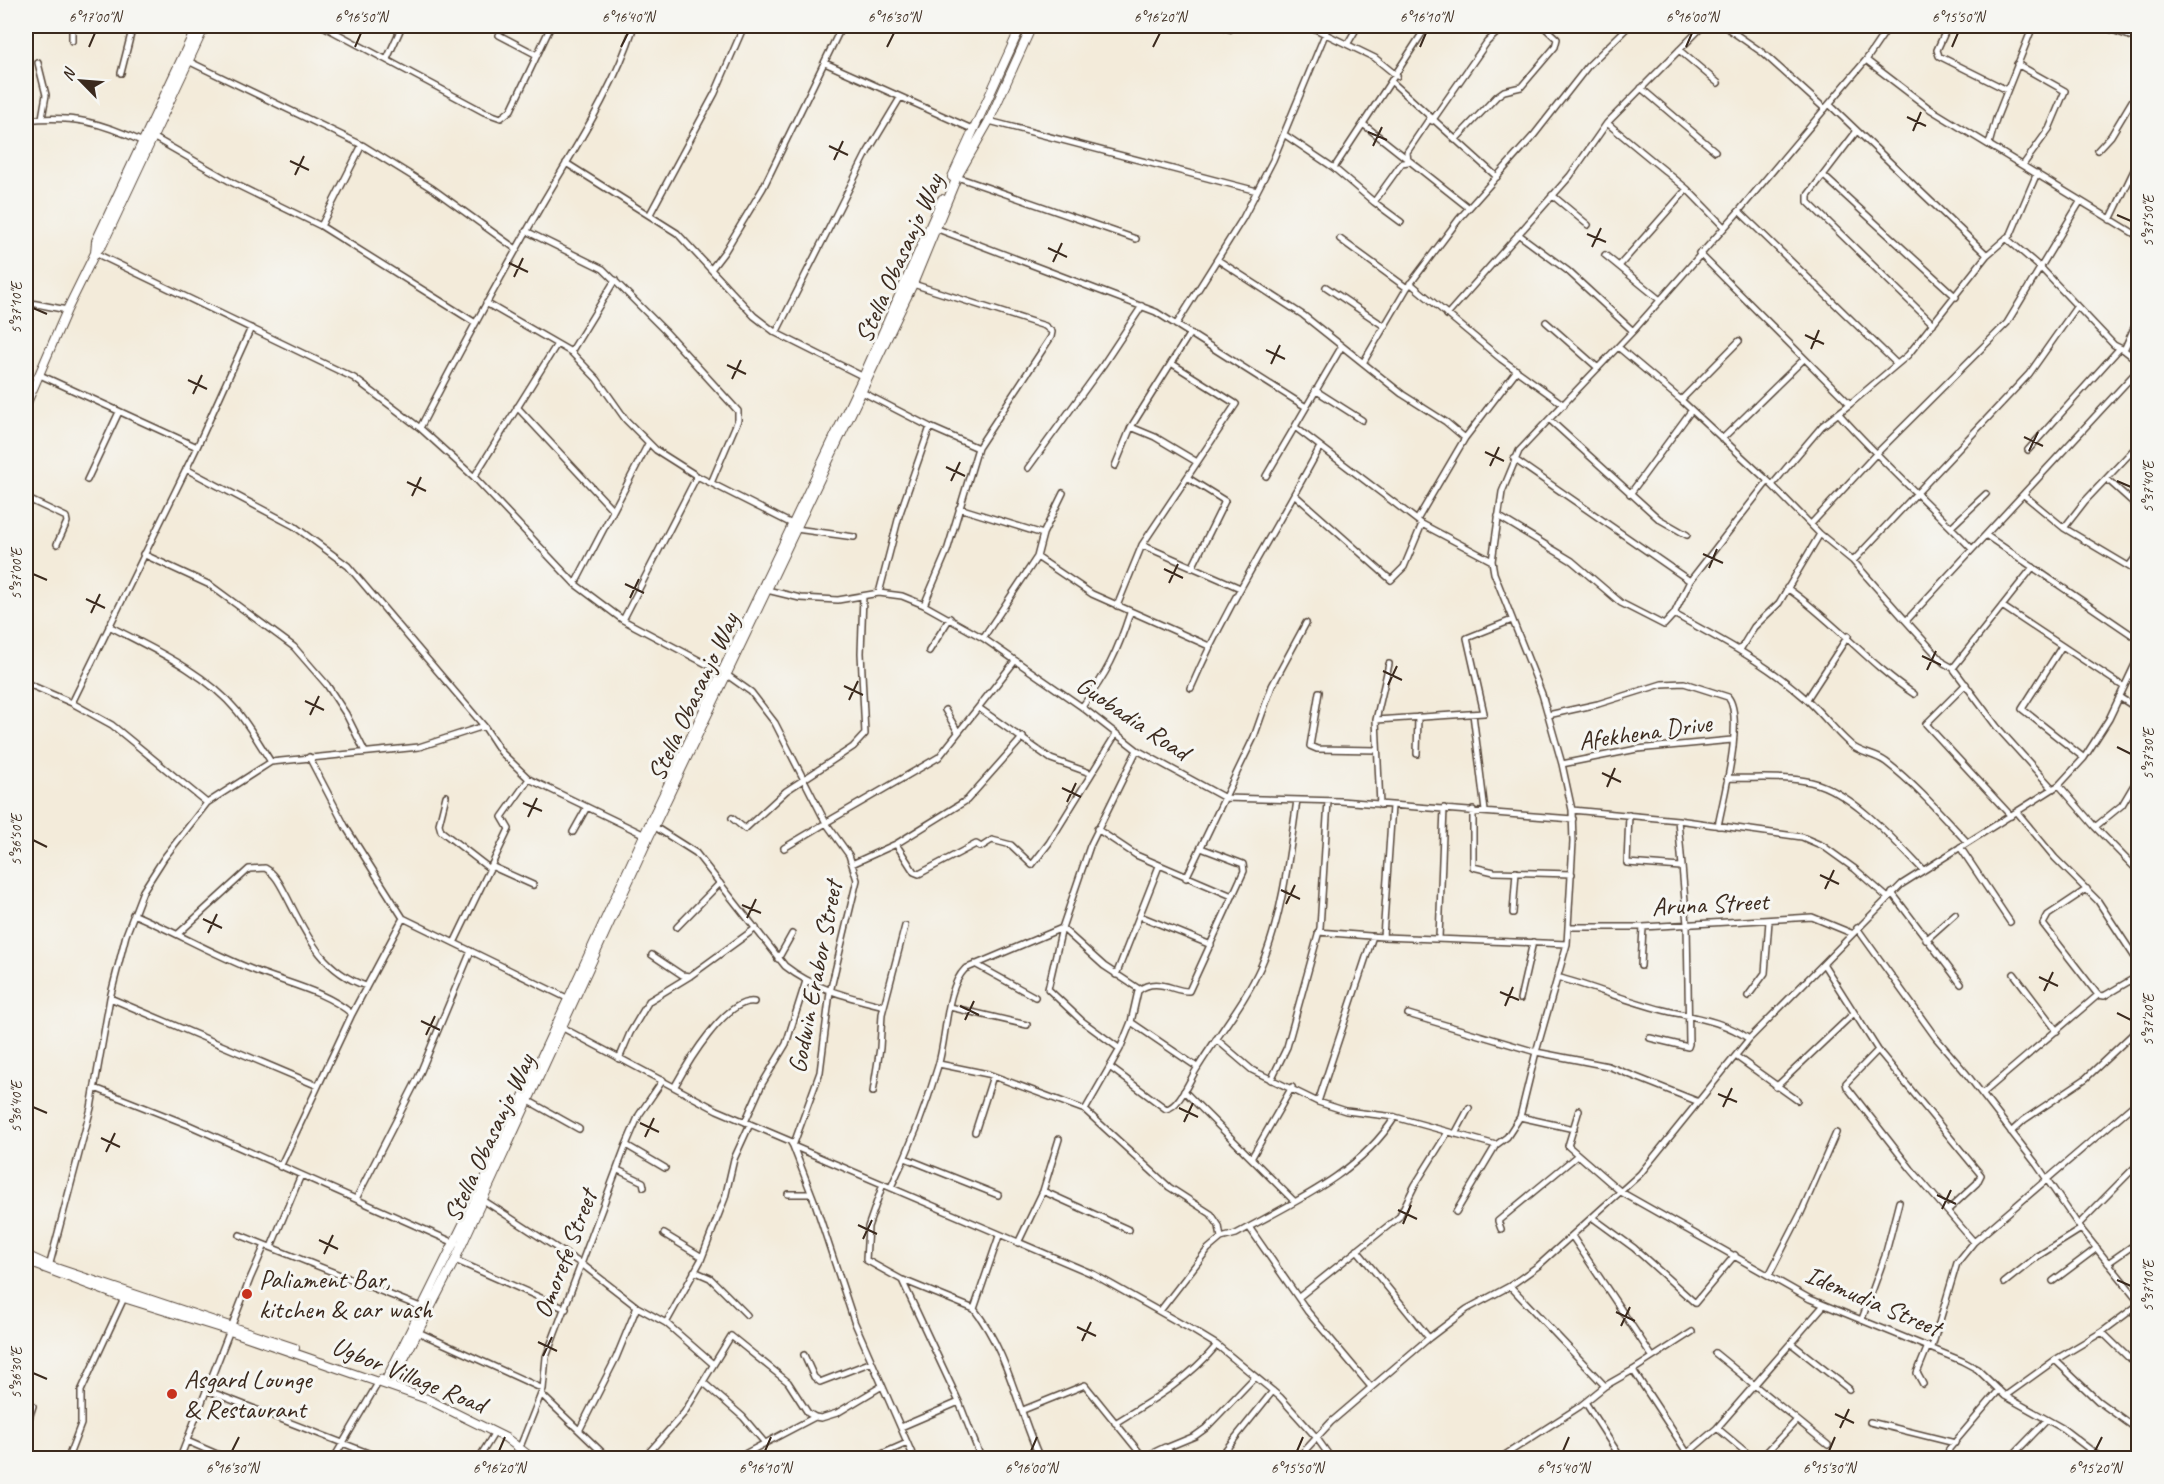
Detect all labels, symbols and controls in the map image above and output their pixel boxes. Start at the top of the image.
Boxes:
text: 6°17'00"N [69,8,124,27]
text: 6°16'50"N [335,8,390,27]
text: 6°16'40"N [602,8,657,27]
text: 6°16'30"N [868,8,923,27]
text: 6°16'20"N [1134,8,1189,27]
text: 6°16'10"N [1400,8,1455,27]
text: 6°16'00"N [1666,8,1721,27]
text: 6°15'50"N [1932,8,1987,27]
north arrow [51,51,111,111]
text: N [57,64,81,84]
street label: Stella Obasanjo Way [847,166,952,348]
text: 5°37'50"E [2139,193,2158,247]
text: 5°37'10"E [7,280,26,334]
text: 5°37'40"E [2139,459,2158,513]
text: 5°37'00"E [7,546,26,600]
street label: Stella Obasanjo Way [640,606,747,786]
street label: Guobadia Road [1070,668,1199,770]
street label: Afekhena Drive [1576,706,1715,758]
text: 5°37'30"E [2139,726,2158,780]
text: 5°36'50"E [7,812,26,866]
street label: Godwin Erabor Street [780,875,850,1076]
street label: Aruna Street [1651,884,1771,924]
text: 5°37'20"E [2139,992,2158,1046]
street label: Stella Obasanjo Way [436,1047,543,1227]
text: 5°36'40"E [7,1079,26,1133]
street label: Omorefe Street [526,1182,606,1323]
street label: Idemudia Street [1800,1258,1949,1346]
text: 5°37'10"E [2139,1258,2158,1312]
place label: Paliament Bar, kitchen & car wash [259,1263,433,1326]
marker: Paliament Bar, kitchen & car wash [240,1287,254,1301]
street label: Ugbor Village Road [327,1329,494,1422]
text: 5°36'30"E [7,1345,26,1399]
place label: Asgard Lounge & Restaurant [184,1363,314,1426]
marker: Asgard Lounge & Restaurant [165,1387,179,1401]
text: 6°16'30"N [206,1459,261,1478]
text: 6°16'20"N [473,1459,528,1478]
text: 6°16'10"N [739,1459,794,1478]
text: 6°16'00"N [1005,1459,1060,1478]
text: 6°15'50"N [1271,1459,1326,1478]
text: 6°15'40"N [1537,1459,1592,1478]
text: 6°15'30"N [1803,1459,1858,1478]
text: 6°15'20"N [2069,1459,2124,1478]

